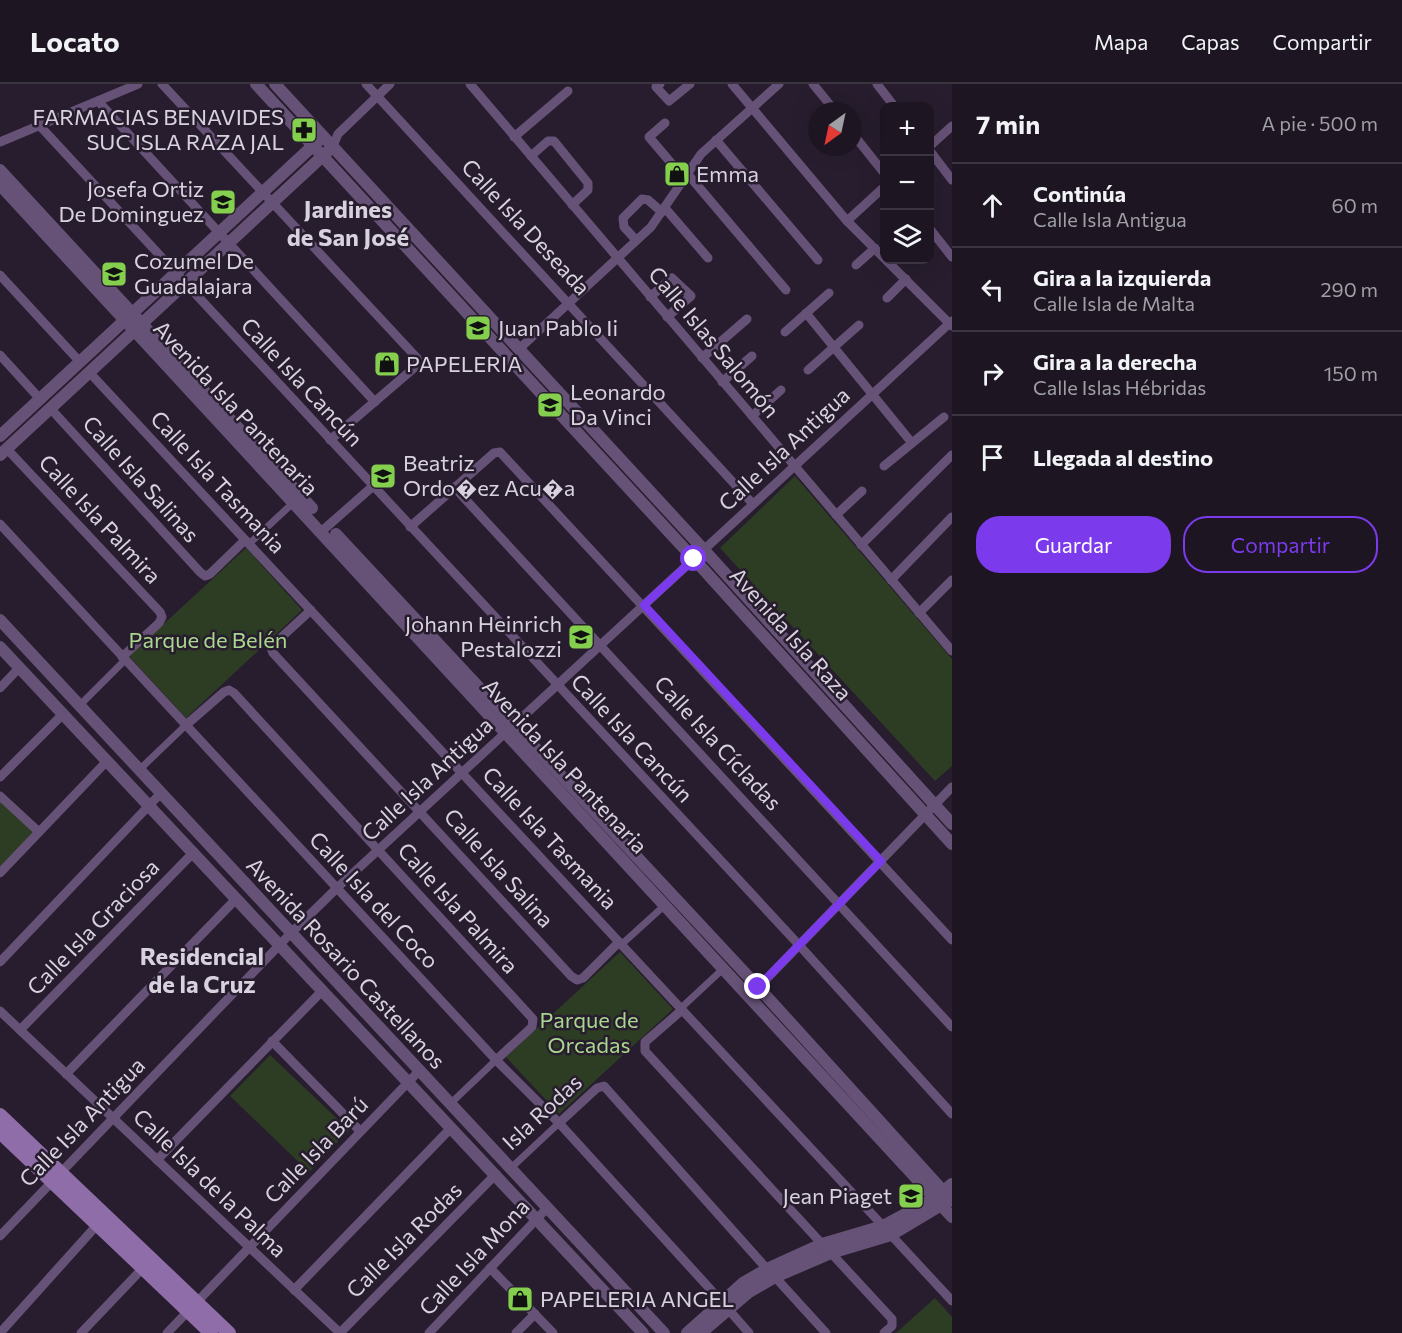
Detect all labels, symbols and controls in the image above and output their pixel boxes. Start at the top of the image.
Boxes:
text: Locato [30,24,120,58]
text: Mapa [1094,29,1148,54]
text: Capas [1181,29,1240,54]
text: Compartir [1273,29,1372,54]
north arrow [808,102,862,156]
map controls [880,102,934,264]
button: + [880,102,934,156]
place label: FARMACIAS BENAVIDES SUC ISLA RAZA JAL [32,103,284,155]
text: 7 min [976,108,1040,139]
text: A pie · 500 m [1262,111,1378,135]
pharmacy icon: FARMACIAS BENAVIDES SUC ISLA RAZA JAL [289,115,319,145]
street label: Calle Isla Deseada [456,153,596,300]
button: − [880,156,934,210]
shop icon: Emma [662,159,692,189]
place label: Emma [696,160,759,187]
place label: Josefa Ortiz De Dominguez [58,175,204,227]
text: Continúa [1033,180,1126,207]
school or university icon: Josefa Ortiz De Dominguez [208,187,238,217]
icon: ahead [976,189,1009,222]
text: 60 m [1332,193,1378,217]
district label: Jardines de San José [287,194,409,251]
text: Calle Isla Antigua [1033,207,1187,231]
button: layers [880,210,934,264]
place label: Cozumel De Guadalajara [134,247,254,299]
school or university icon: Cozumel De Guadalajara [99,259,129,289]
street label: Calle Islas Salomón [643,261,786,423]
text: Gira a la izquierda [1033,264,1211,291]
icon: left [976,273,1009,306]
text: 290 m [1320,277,1378,301]
text: Calle Isla de Malta [1033,291,1195,315]
street label: Calle Isla Cancún [236,312,369,452]
school or university icon: Juan Pablo Ii [463,313,493,343]
place label: Juan Pablo Ii [498,314,618,341]
street label: Avenida Isla Pantenaria [148,315,324,501]
text: Gira a la derecha [1033,348,1197,375]
shop icon: PAPELERIA [372,349,402,379]
place label: PAPELERIA [406,350,522,377]
icon: right [976,357,1009,390]
text: 150 m [1324,361,1378,385]
text: Calle Islas Hébridas [1033,375,1206,399]
place label: Leonardo Da Vinci [570,378,666,430]
street label: Calle Isla Antigua [713,381,855,516]
school or university icon: Leonardo Da Vinci [535,390,565,420]
street label: Calle Isla Tasmania [145,405,291,559]
street label: Calle Isla Salinas [78,410,205,547]
icon: arrive [976,441,1009,474]
text: Llegada al destino [1033,444,1213,471]
street label: Calle Isla Palmira [34,448,167,589]
place label: Beatriz Ordo�ez Acu�a [403,449,575,501]
school or university icon: Beatriz Ordo�ez Acu�a [368,461,398,491]
button: Guardar [976,516,1171,573]
button: Compartir [1183,516,1378,573]
route start [680,545,706,571]
street label: Avenida Isla Raza [725,562,858,706]
place label: Johann Heinrich Pestalozzi [405,610,562,662]
school or university icon: Johann Heinrich Pestalozzi [566,622,596,652]
park label: Parque de Belén [129,626,287,653]
street label: Calle Isla Cancún [566,668,699,808]
street label: Calle Isla Cícladas [649,670,788,815]
street label: Avenida Isla Pantenaria [477,673,653,859]
street label: Calle Isla Antigua [356,711,498,846]
street label: Calle Isla Tasmania [477,761,623,915]
street label: Calle Isla Salina [439,803,560,933]
street label: Calle Isla del Coco [304,826,445,974]
street label: Calle Isla Palmira [393,837,524,979]
street label: Avenida Rosario Castellanos [241,851,451,1074]
street label: Calle Isla Graciosa [21,853,164,1000]
district label: Residencial de la Cruz [140,941,264,998]
route end [744,973,770,999]
park label: Parque de Orcadas [540,1006,639,1058]
street label: Calle Isla Antigua [13,1051,150,1192]
street label: Isla Rodas [496,1068,587,1155]
street label: Calle Isla Barú [258,1091,373,1209]
street label: Calle Isla de la Palma [128,1103,293,1263]
street label: Calle Isla Rodas [340,1176,467,1303]
school or university icon: Jean Piaget [896,1181,926,1211]
place label: Jean Piaget [783,1182,892,1209]
street label: Calle Isla Mona [413,1193,534,1320]
shop icon: PAPELERIA ANGEL [505,1284,535,1314]
place label: PAPELERIA ANGEL [540,1285,734,1312]

